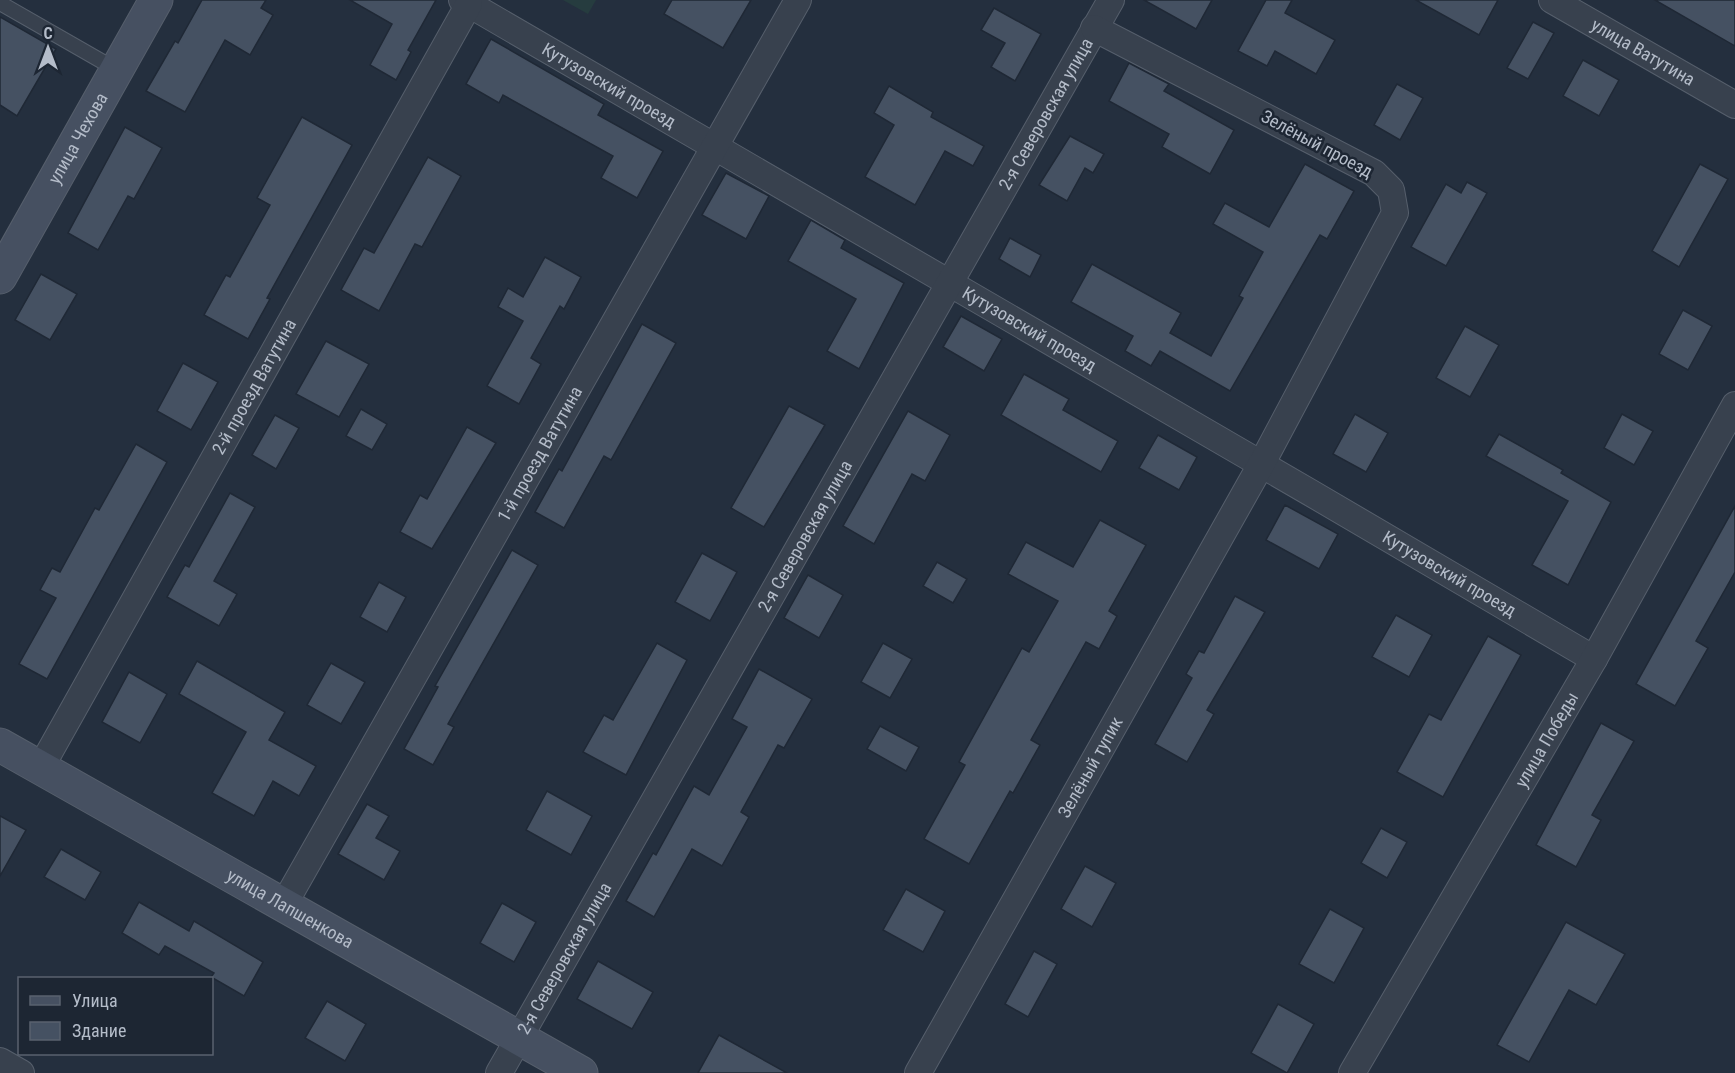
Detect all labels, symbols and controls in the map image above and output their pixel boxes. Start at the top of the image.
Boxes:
street label: улица Ватутина [1588,14,1699,90]
north arrow [18,18,78,78]
text: С [43,24,53,43]
street label: 2-я Северовская улица [994,34,1097,193]
street label: Кутузовский проезд [538,38,680,132]
street label: улица Чехова [44,89,112,188]
street label: Зелёный проезд [1258,105,1377,182]
street label: Кутузовский проезд [959,282,1101,376]
street label: 2-й проезд Ватутина [207,315,300,458]
street label: 1-й проезд Ватутина [493,382,586,525]
street label: 2-я Северовская улица [753,456,856,616]
street label: Кутузовский проезд [1379,526,1520,621]
street label: улица Победы [1510,688,1582,791]
street label: Зелёный тупик [1053,713,1127,821]
street label: улица Лапшенкова [223,864,357,952]
street label: 2-я Северовская улица [512,878,616,1038]
legend [18,977,213,1055]
text: Улица [72,990,118,1011]
text: Здание [72,1020,126,1041]

